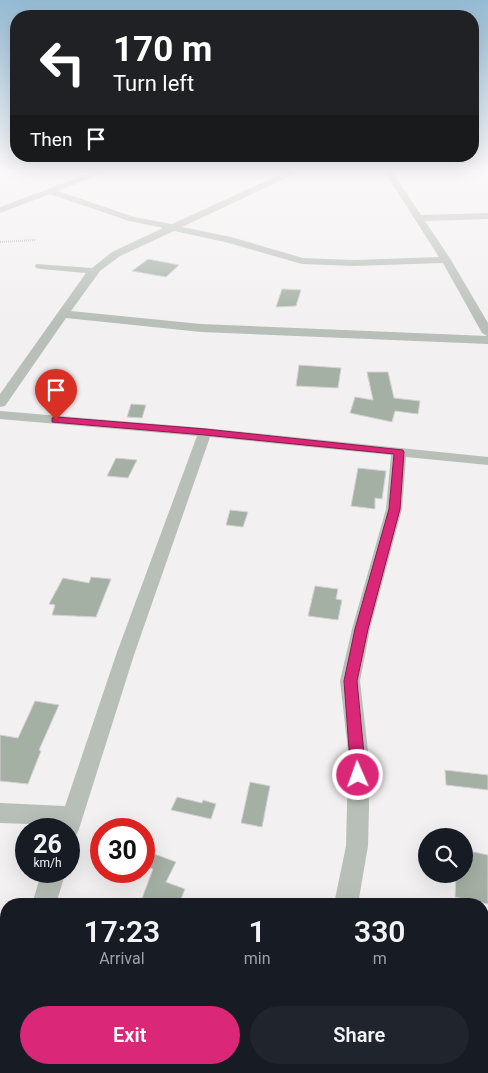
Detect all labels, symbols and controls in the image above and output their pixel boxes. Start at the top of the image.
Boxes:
text: 170 m [113,29,212,70]
icon: left [30,30,95,95]
text: Turn left [113,71,194,96]
icon: arrive [82,125,110,153]
text: Then [30,128,72,151]
pin [35,369,77,420]
icon: arrive [42,376,70,404]
position arrow [331,748,383,800]
speed limit sign: 30 [90,818,155,883]
map controls [418,828,473,883]
button: search [418,828,473,883]
text: 26 [33,830,62,859]
text: km/h [33,856,62,870]
text: 17:23 [84,914,160,949]
text: 1 [249,914,266,949]
text: 330 [354,914,405,949]
text: Arrival [99,949,145,968]
text: min [244,949,271,968]
text: m [373,949,387,968]
button: Exit [20,1006,240,1064]
button: Share [250,1006,469,1064]

